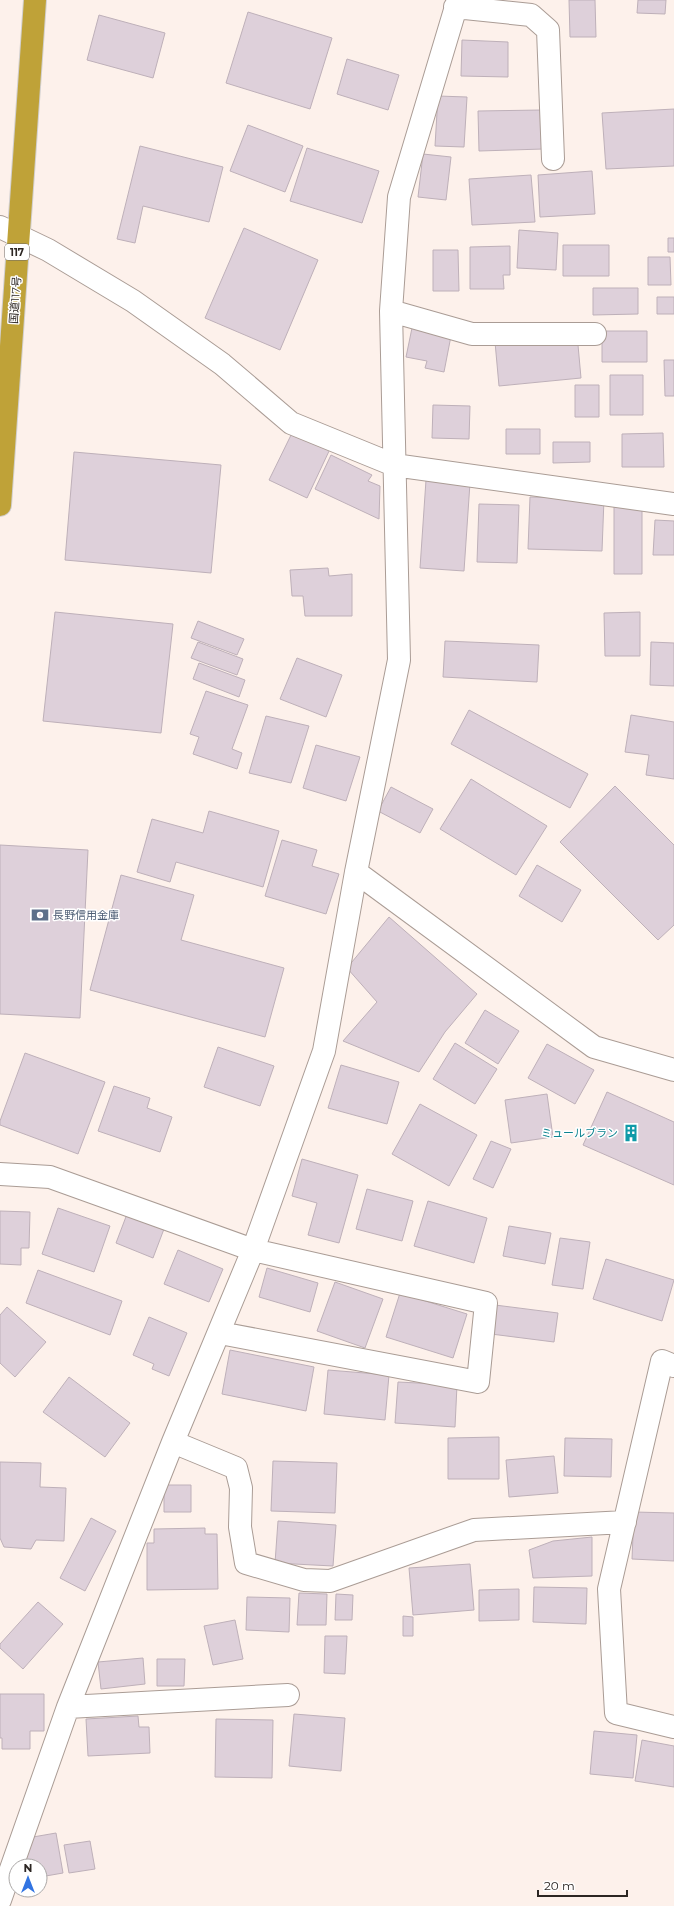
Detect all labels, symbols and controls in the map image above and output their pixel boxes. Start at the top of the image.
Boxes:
road number: 117 [5,244,29,260]
street label: 国道117号 [6,276,24,324]
bank icon: 長野信用金庫 [30,905,50,925]
place label: 長野信用金庫 [53,908,119,922]
building icon: ミュールブラン [621,1123,641,1143]
place label: ミュールブラン [541,1126,618,1140]
north arrow [8,1858,48,1898]
text: N [24,1861,32,1875]
scale bar [538,1872,627,1898]
text: 20 m [544,1878,575,1893]

